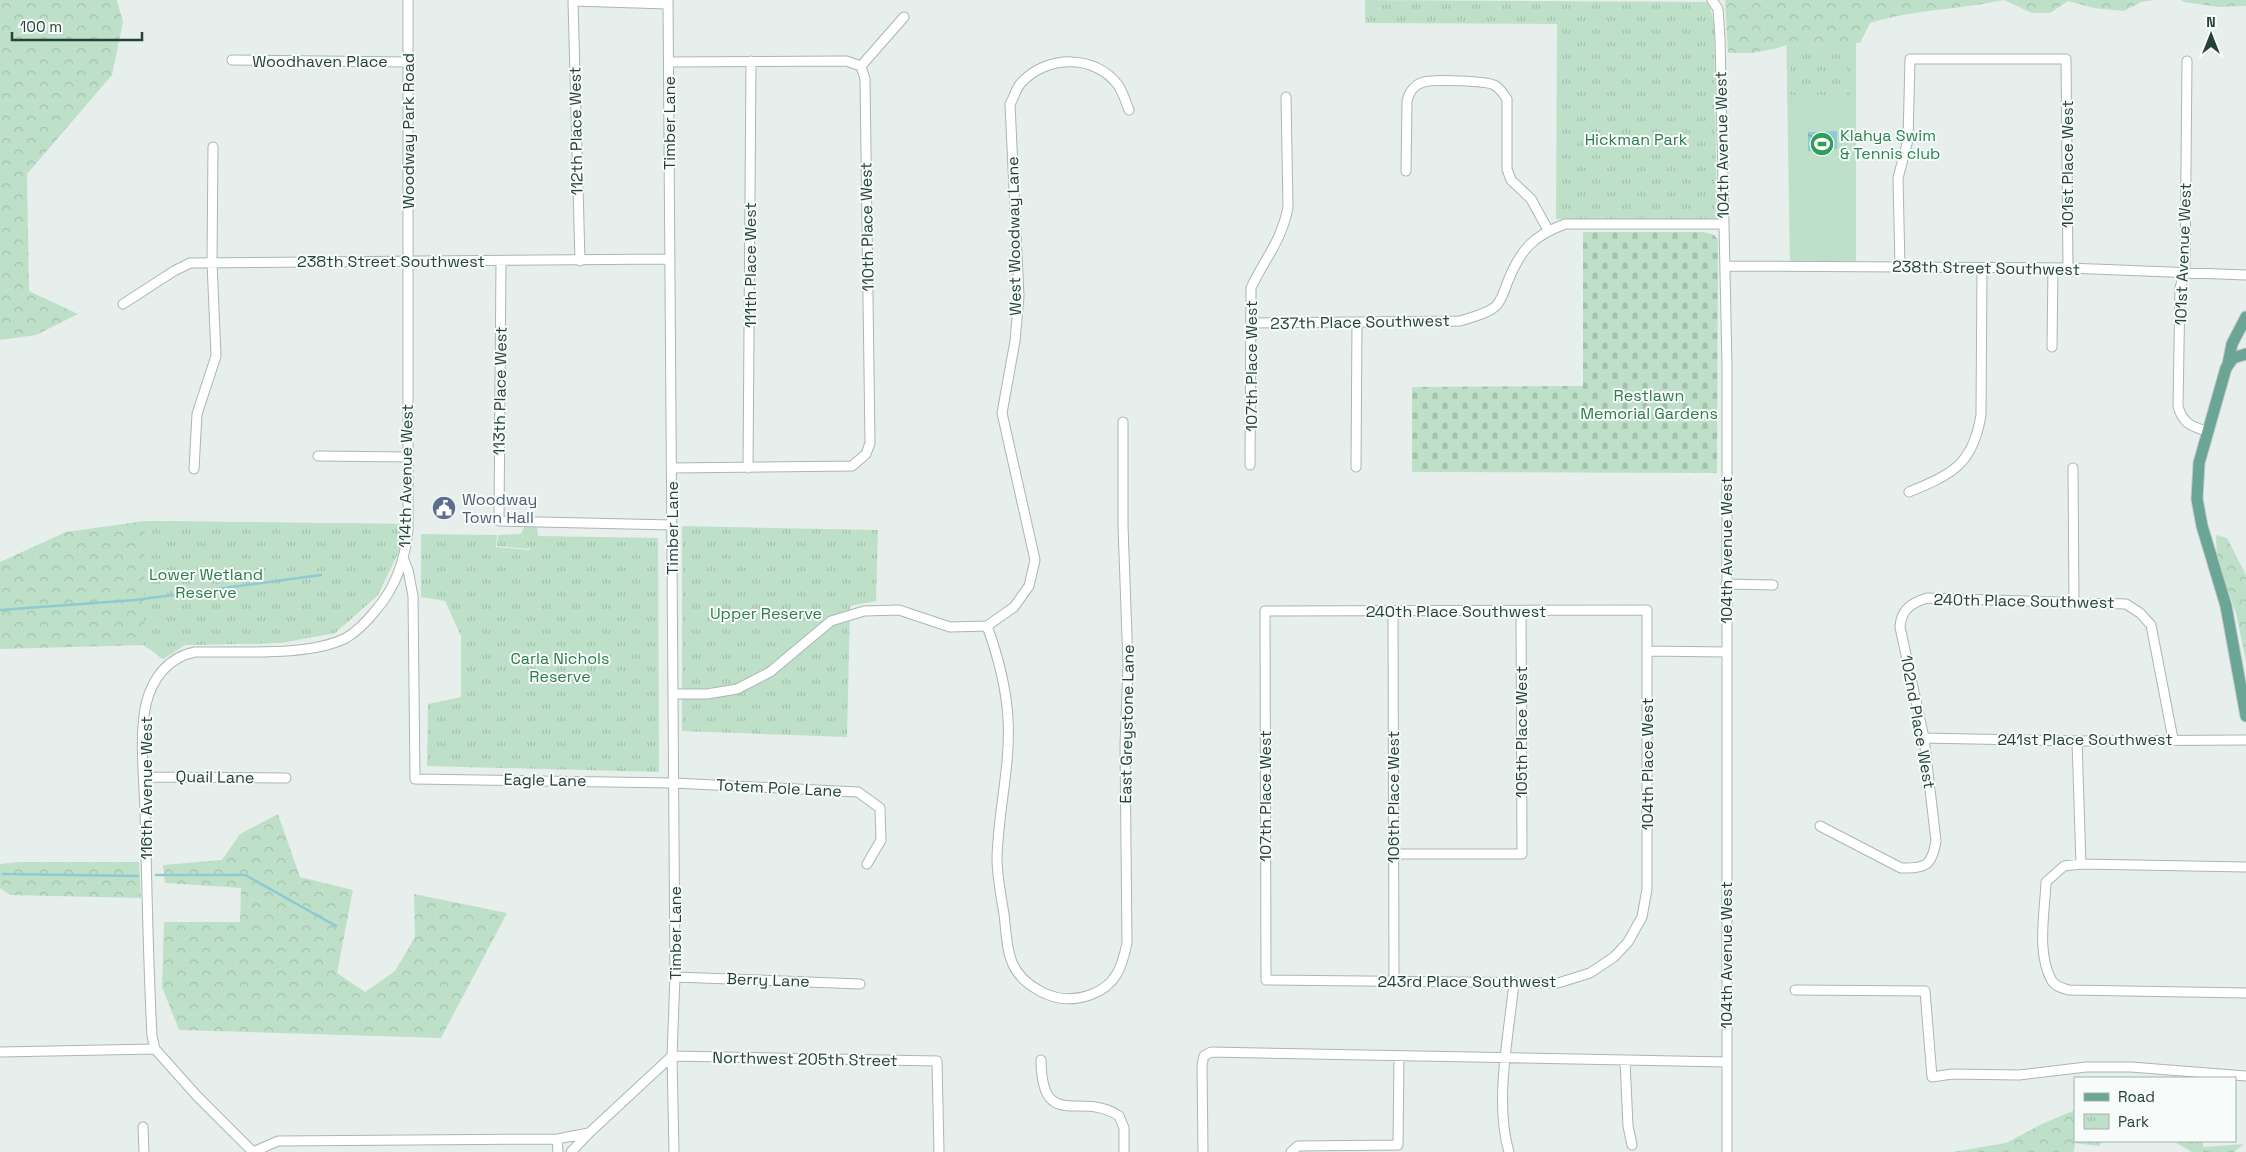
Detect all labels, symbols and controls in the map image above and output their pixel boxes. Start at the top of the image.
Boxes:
scale bar [12,10,142,42]
north arrow [2186,10,2236,60]
text: N [2206,13,2216,31]
text: 100 m [20,17,62,36]
street label: Woodhaven Place [252,51,388,72]
street label: Woodway Park Road [398,53,419,209]
street label: 112th Place West [564,66,588,196]
street label: 104th Avenue West [1710,71,1734,219]
street label: Timber Lane [659,76,680,170]
street label: 101st Place West [2057,100,2078,228]
place label: Klahya Swim & Tennis club [1840,125,1940,164]
park label: Hickman Park [1585,129,1688,150]
sports icon: Klahya Swim & Tennis club [1809,131,1835,157]
street label: West Woodway Lane [1002,156,1026,316]
street label: 110th Place West [855,162,879,292]
street label: 101st Avenue West [2170,182,2196,326]
street label: 111th Place West [740,202,761,328]
street label: 238th Street Southwest [297,251,485,272]
street label: 238th Street Southwest [1892,256,2080,280]
street label: 107th Place West [1241,300,1262,432]
street label: 237th Place Southwest [1270,310,1450,334]
street label: 113th Place West [488,326,512,456]
park label: Restlawn Memorial Gardens [1580,385,1718,424]
street label: 114th Avenue West [394,404,418,548]
street label: 104th Avenue West [1716,476,1737,624]
street label: Timber Lane [662,481,683,575]
place label: Woodway Town Hall [462,489,537,528]
public building icon: Woodway Town Hall [431,495,457,521]
park label: Lower Wetland Reserve [149,564,263,603]
street label: 240th Place Southwest [1933,589,2115,613]
street label: 240th Place Southwest [1366,601,1546,622]
park label: Upper Reserve [710,603,822,624]
street label: East Greystone Lane [1115,644,1139,804]
park label: Carla Nichols Reserve [511,648,609,687]
street label: 102nd Place West [1896,654,1940,790]
street label: 105th Place West [1511,666,1532,798]
street label: 104th Place West [1637,698,1658,830]
street label: 116th Avenue West [136,716,157,860]
street label: 241st Place Southwest [1997,729,2173,750]
street label: 107th Place West [1255,730,1276,862]
street label: 106th Place West [1383,731,1404,863]
street label: Quail Lane [175,766,255,788]
street label: Eagle Lane [503,769,587,791]
street label: Totem Pole Lane [716,774,842,802]
street label: 104th Avenue West [1716,881,1737,1029]
street label: Timber Lane [665,886,686,980]
street label: Berry Lane [726,968,810,992]
street label: 243rd Place Southwest [1378,971,1556,992]
street label: Northwest 205th Street [712,1047,898,1071]
legend [2074,1077,2236,1142]
text: Road [2118,1087,2155,1106]
text: Park [2118,1112,2149,1131]

